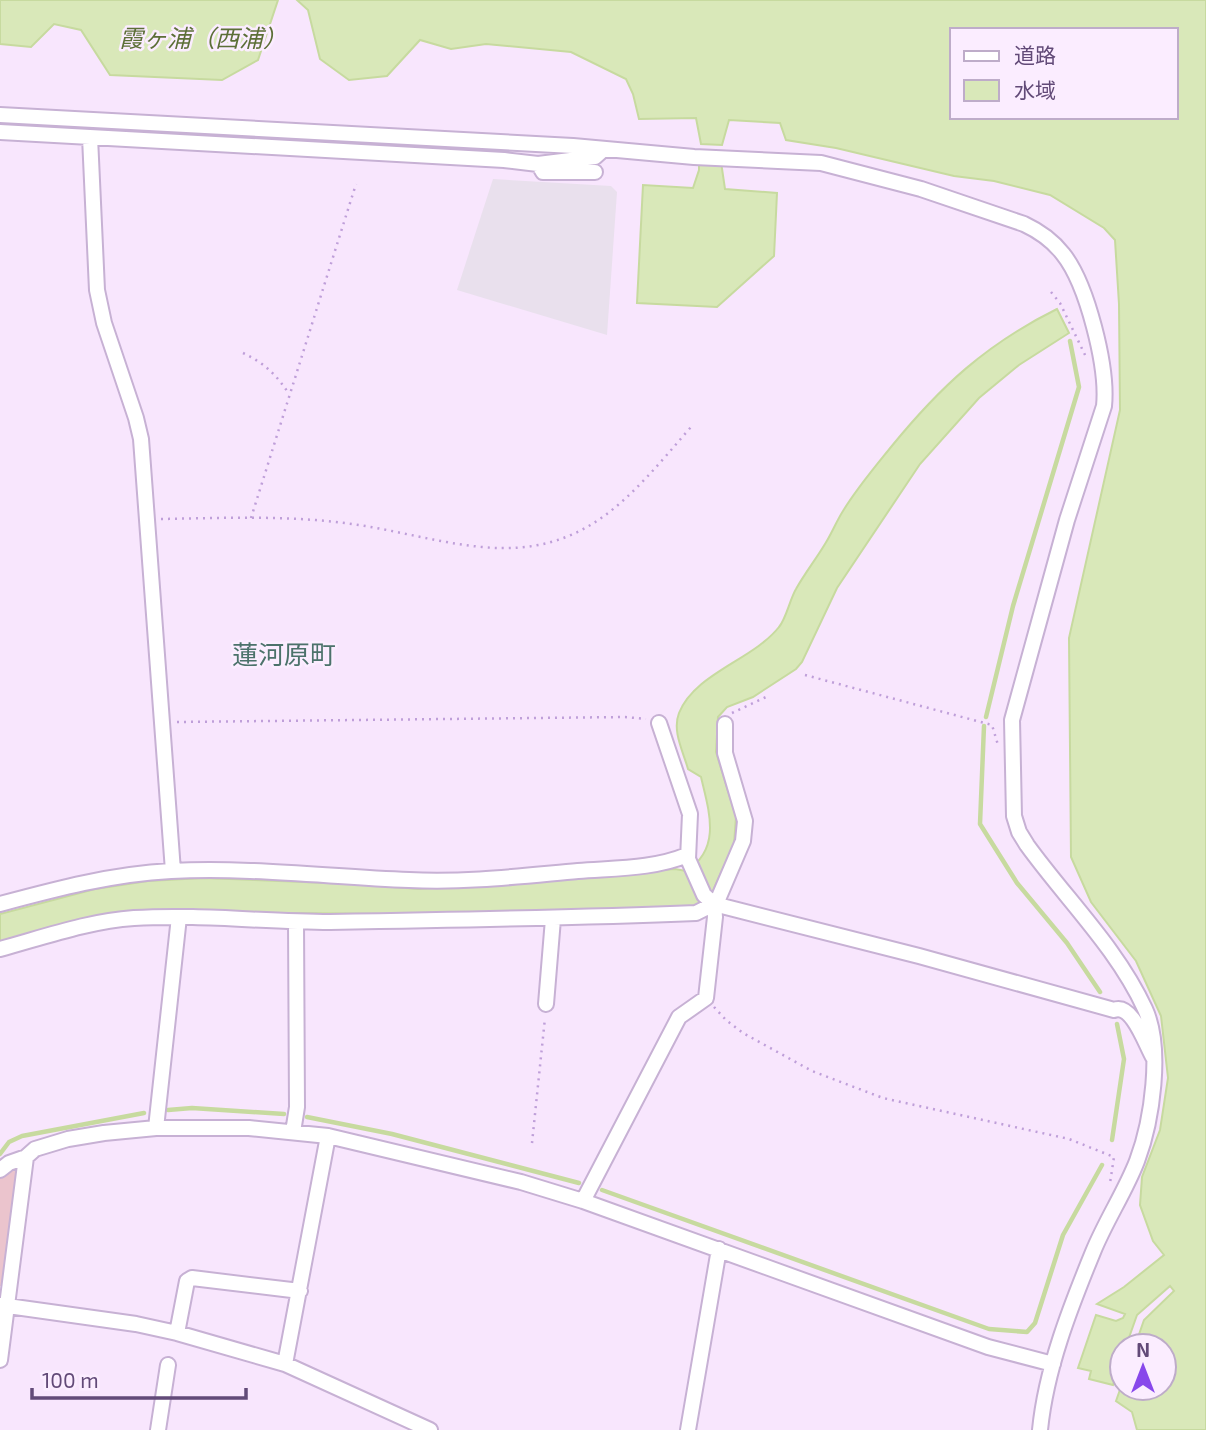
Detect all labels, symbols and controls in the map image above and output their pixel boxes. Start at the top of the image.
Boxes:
water label: 霞ヶ浦（西浦） [119,23,287,52]
legend [950,28,1178,119]
text: 道路 [1014,42,1056,67]
text: 水域 [1014,77,1056,102]
district label: 蓮河原町 [232,638,336,669]
north arrow [1108,1332,1178,1402]
text: N [1136,1338,1150,1361]
scale bar [32,1356,245,1400]
text: 100 m [42,1367,99,1392]

